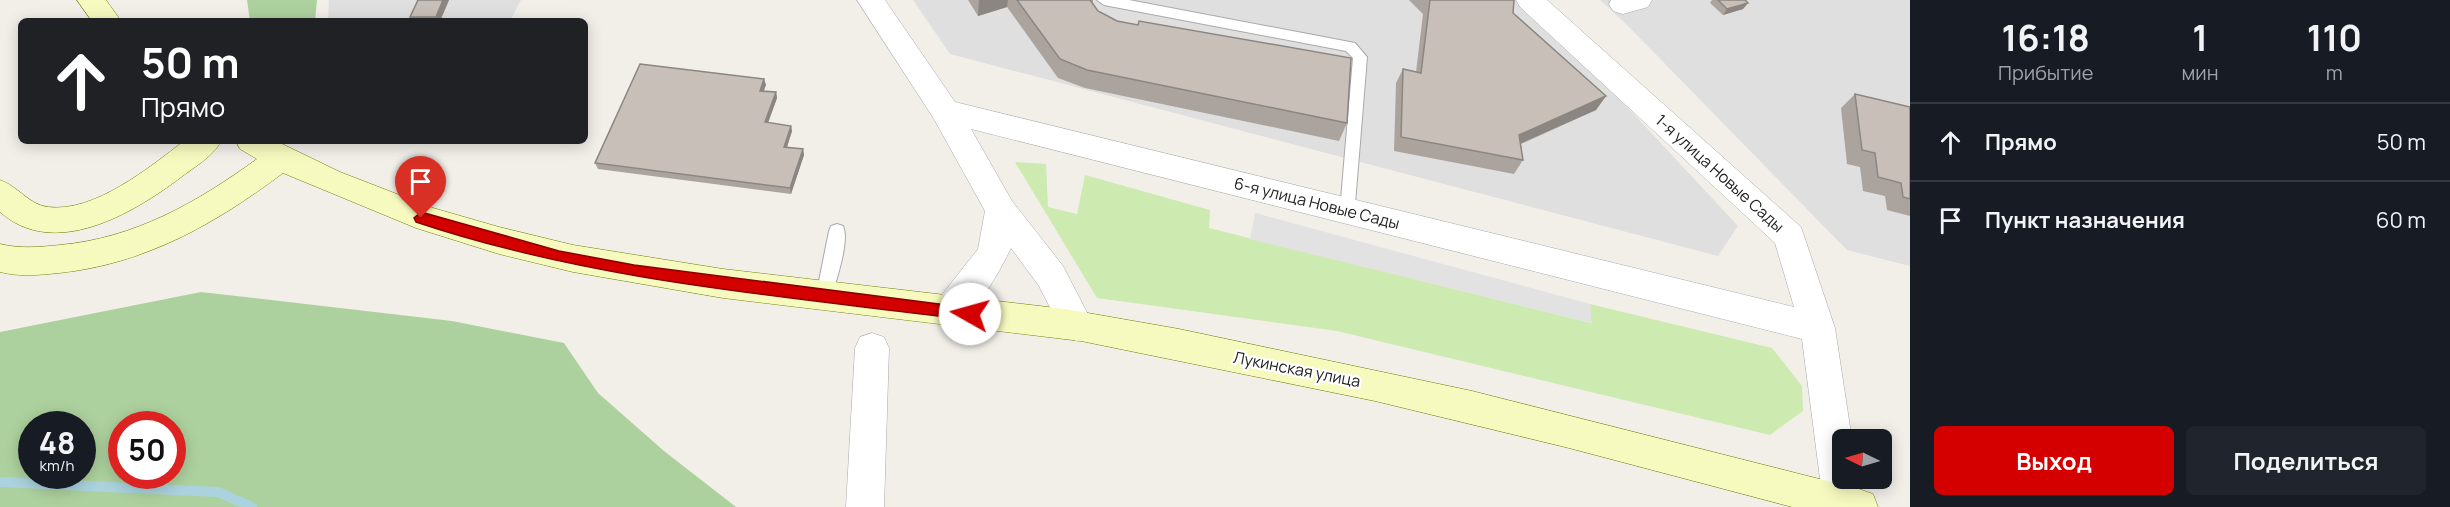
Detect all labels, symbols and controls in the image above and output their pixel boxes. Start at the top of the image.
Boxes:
text: 16:18 [2002,13,2090,62]
text: 1 [2192,13,2208,62]
text: 110 [2307,13,2362,62]
text: 50 m [141,33,239,91]
icon: ahead [42,42,120,120]
text: Прибытие [1998,59,2093,86]
text: мин [2182,59,2219,86]
text: m [2326,59,2343,86]
text: Прямо [141,88,225,125]
street label: 1-я улица Новые Сады [1651,109,1789,237]
icon: ahead [1934,126,1967,159]
text: Прямо [1985,127,2057,157]
text: 50 m [2377,127,2426,157]
pin [395,156,446,218]
icon: arrive [404,165,437,198]
street label: 6-я улица Новые Сады [1232,172,1402,234]
icon: arrive [1934,204,1967,237]
text: Пункт назначения [1985,205,2185,235]
text: 60 m [2376,205,2426,235]
position arrow [938,282,1002,346]
street label: Лукинская улица [1232,346,1362,392]
speed limit sign: 50 [108,411,186,489]
text: 48 [39,422,75,463]
button: Выход [1934,426,2174,495]
button: Поделиться [2186,426,2426,495]
north arrow [1832,429,1892,489]
map controls [1832,429,1892,489]
text: km/h [40,455,74,476]

